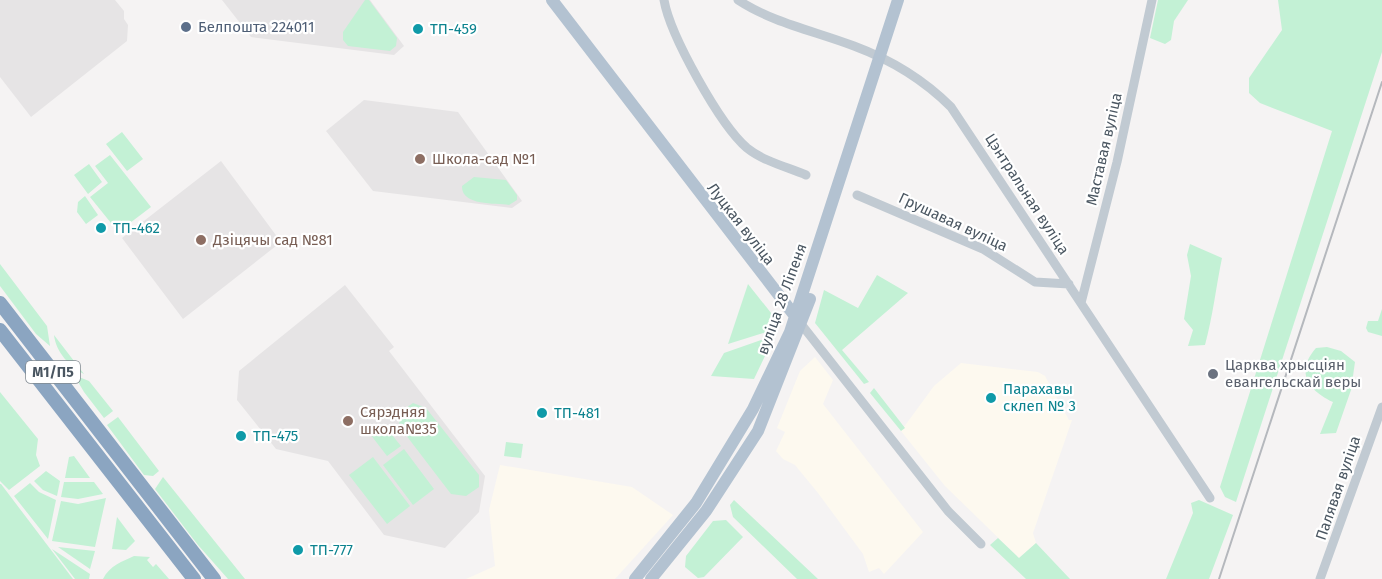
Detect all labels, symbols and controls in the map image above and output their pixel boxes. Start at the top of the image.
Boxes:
place label: Белпошта 224011 [198,18,314,36]
marker: Белпошта 224011 [179,20,193,34]
place label: ТП-459 [430,20,477,38]
marker: ТП-459 [411,22,425,36]
street label: Маставая вуліца [1082,91,1126,207]
street label: Цэнтральная вуліца [981,130,1073,258]
place label: Школа-сад №1 [432,150,536,168]
marker: Школа-сад №1 [413,152,427,166]
street label: Луцкая вуліца [703,179,779,269]
street label: Грушавая вуліца [896,189,1010,255]
place label: ТП-462 [113,219,160,237]
marker: ТП-462 [94,221,108,235]
place label: Дзіцячы сад №81 [212,231,333,249]
marker: Дзіцячы сад №81 [194,233,208,247]
street label: вуліца 28 Ліпеня [753,241,811,357]
place label: Царква хрысціян евангельскай веры [1225,356,1361,391]
road number: М1/П5 [26,361,80,383]
marker: Царква хрысціян евангельскай веры [1206,367,1220,381]
place label: Парахавы склеп № 3 [1003,380,1076,415]
marker: Парахавы склеп № 3 [984,391,998,405]
place label: Сярэдняя школа№35 [360,403,437,438]
place label: ТП-481 [554,404,600,422]
marker: ТП-481 [535,406,549,420]
marker: Сярэдняя школа№35 [341,414,355,428]
place label: ТП-475 [253,427,298,445]
marker: ТП-475 [234,429,248,443]
street label: Палявая вуліца [1312,433,1364,543]
place label: ТП-777 [310,541,353,559]
marker: ТП-777 [291,543,305,557]

